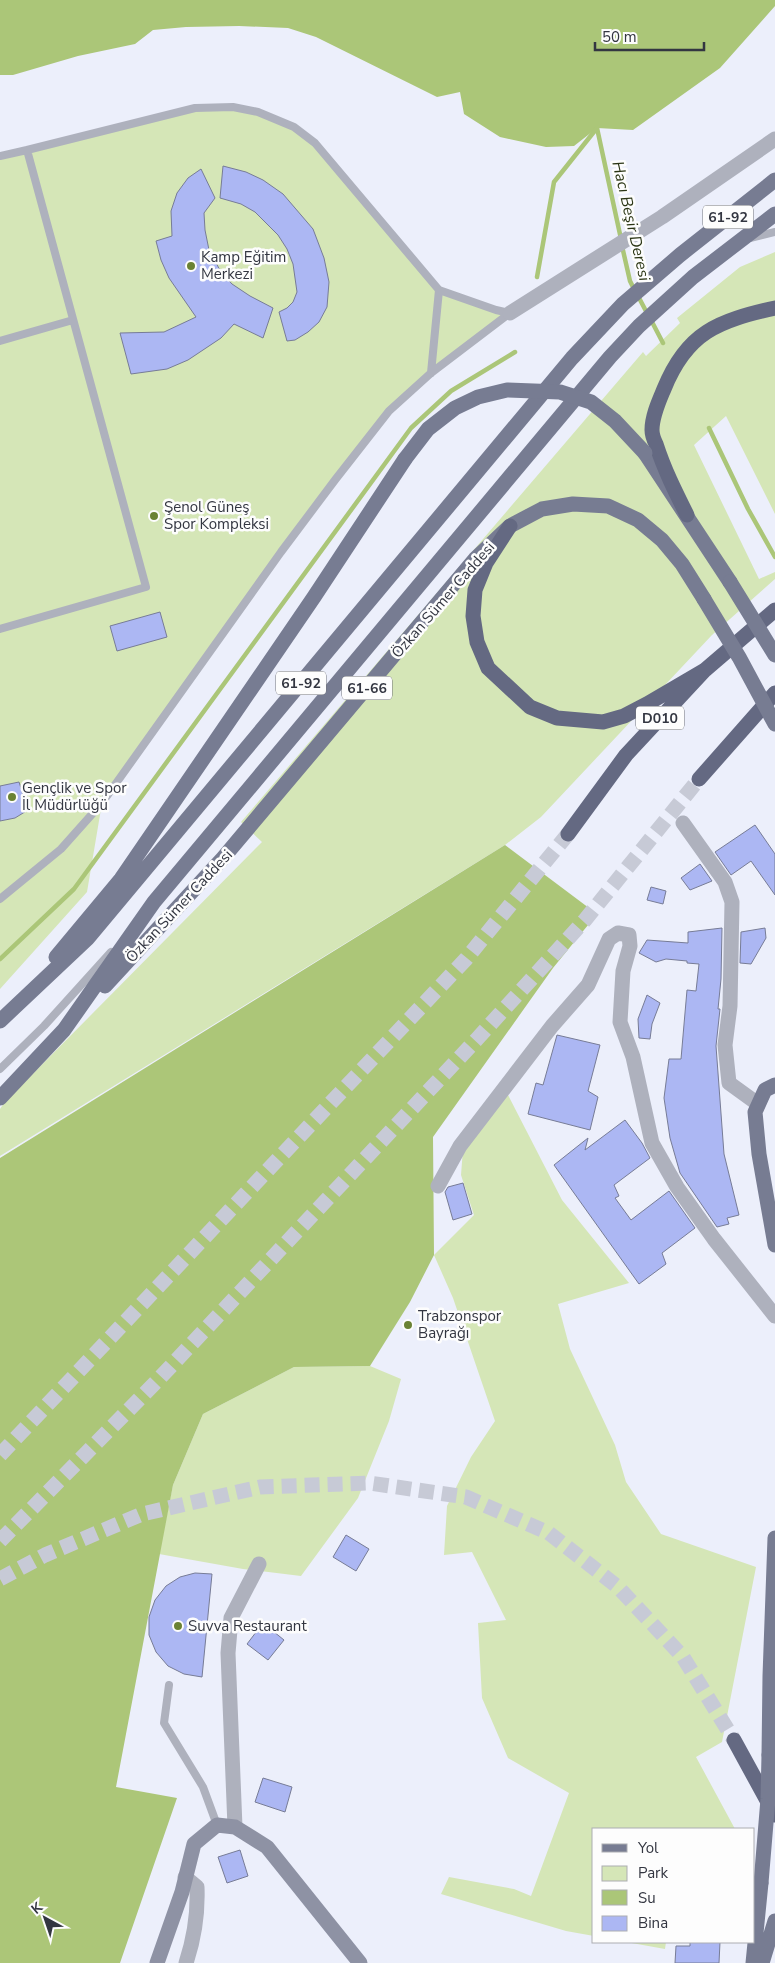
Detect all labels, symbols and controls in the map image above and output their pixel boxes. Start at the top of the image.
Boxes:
scale bar [595,20,704,52]
text: 50 m [602,27,637,47]
water label: Hacı Beşir Deresi [607,159,656,283]
road number: 61-92 [703,206,753,228]
place label: Kamp Eğitim Merkezi [201,247,286,284]
marker: Kamp Eğitim Merkezi [185,260,197,272]
place label: Şenol Güneş Spor Kompleksi [164,497,269,534]
marker: Şenol Güneş Spor Kompleksi [148,510,160,522]
street label: Özkan Sümer Caddesi [387,538,499,662]
road number: 61-92 [276,671,326,694]
road number: 61-66 [342,676,392,700]
road number: D010 [636,706,684,730]
place label: Gençlik ve Spor İl Müdürlüğü [22,778,127,815]
marker: Gençlik ve Spor İl Müdürlüğü [6,791,18,803]
street label: Özkan Sümer Caddesi [121,845,237,967]
place label: Trabzonspor Bayrağı [418,1306,502,1343]
marker: Trabzonspor Bayrağı [402,1319,414,1331]
place label: Suvva Restaurant [188,1616,307,1636]
marker: Suvva Restaurant [172,1620,184,1632]
legend [592,1828,755,1943]
text: Yol [637,1838,659,1858]
text: Park [638,1863,668,1883]
text: Su [638,1888,656,1908]
north arrow [20,1893,70,1943]
text: K [27,1898,47,1919]
text: Bina [638,1913,668,1933]

